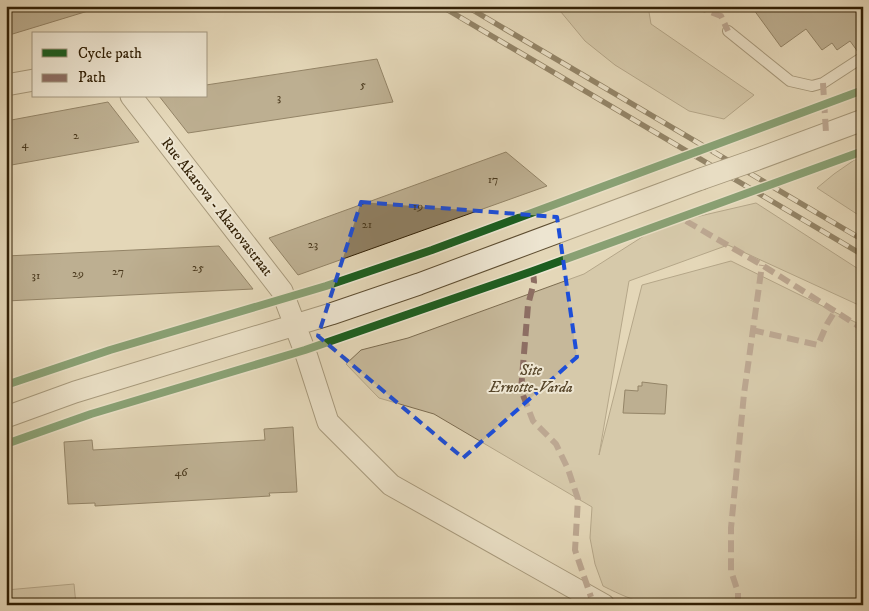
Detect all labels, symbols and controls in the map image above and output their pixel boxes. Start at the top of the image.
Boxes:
legend [32,32,208,98]
text: Cycle path [78,44,142,63]
text: Path [78,68,106,87]
house number: 5 [360,77,366,92]
house number: 3 [277,90,281,105]
house number: 2 [73,128,79,143]
street label: Rue Akarova - Akarovastraat [157,134,277,280]
house number: 4 [22,137,30,152]
house number: 17 [488,172,498,187]
house number: 19 [413,199,423,214]
house number: 21 [362,217,372,232]
house number: 23 [308,237,318,252]
house number: 25 [192,260,204,275]
house number: 27 [112,264,124,279]
house number: 29 [72,266,84,281]
house number: 31 [32,268,40,283]
park label: Site Ernotte-Varda [488,361,573,397]
house number: 46 [174,465,188,480]

